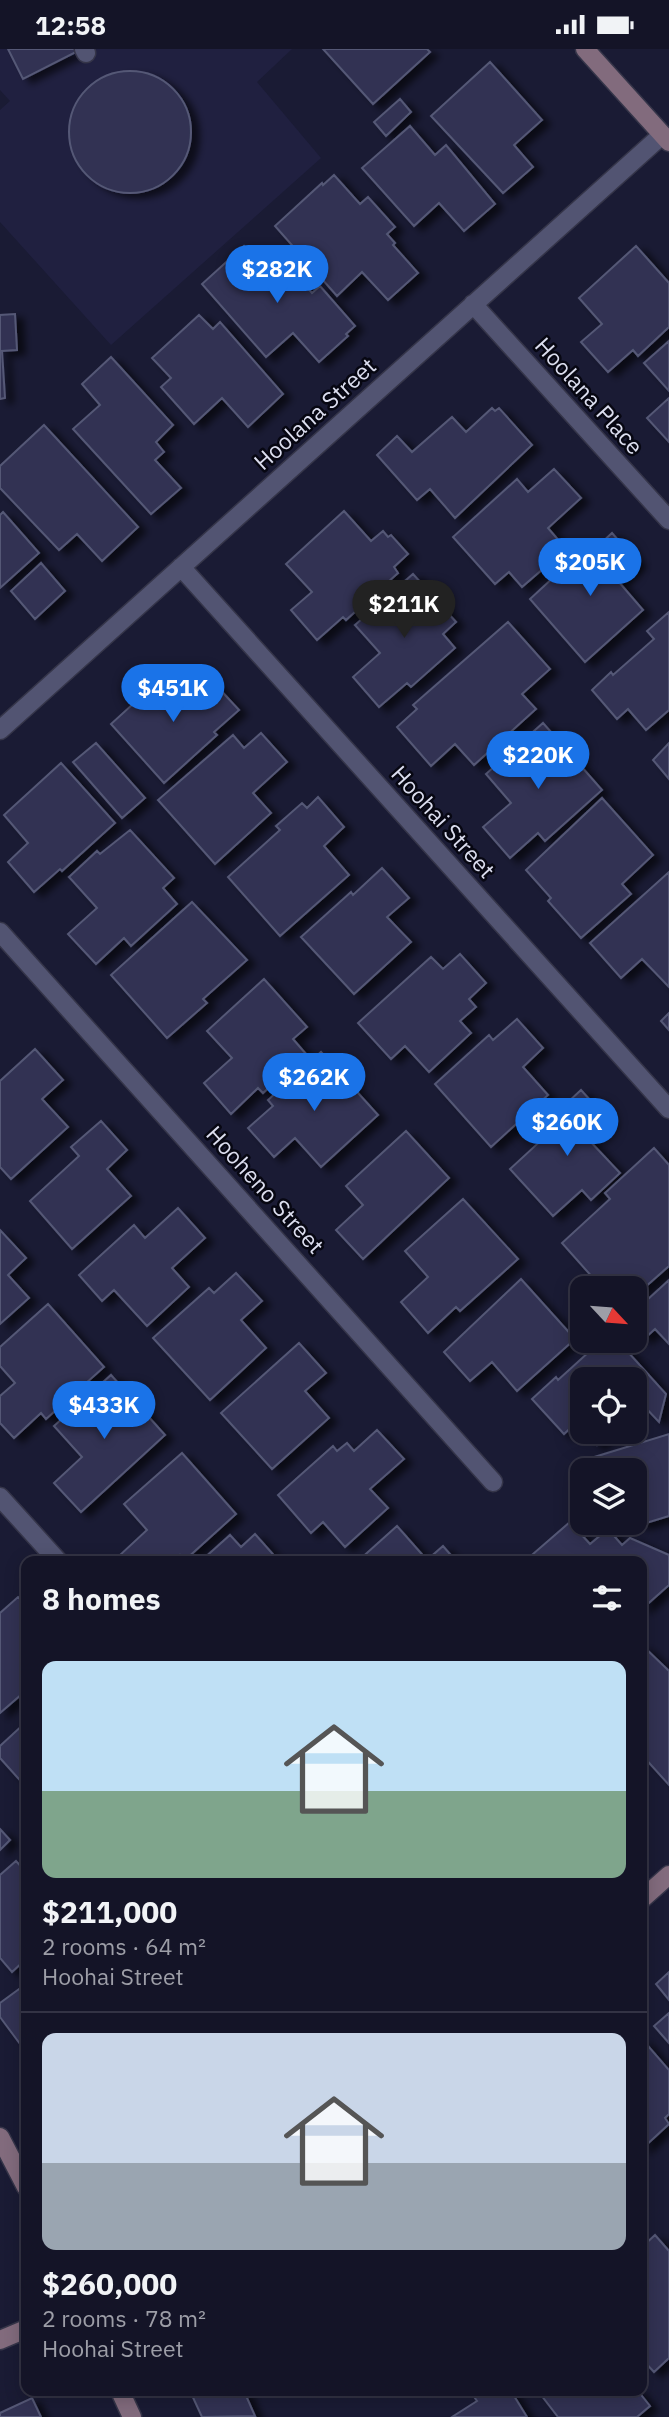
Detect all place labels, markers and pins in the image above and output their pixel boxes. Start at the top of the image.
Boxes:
pin: $282K [228,245,326,305]
pin: $205K [541,539,639,598]
pin: $211K [355,581,453,640]
pin: $451K [124,665,222,724]
pin: $220K [489,731,587,791]
pin: $262K [265,1053,363,1113]
pin: $260K [518,1099,616,1158]
pin: $433K [55,1381,153,1441]

